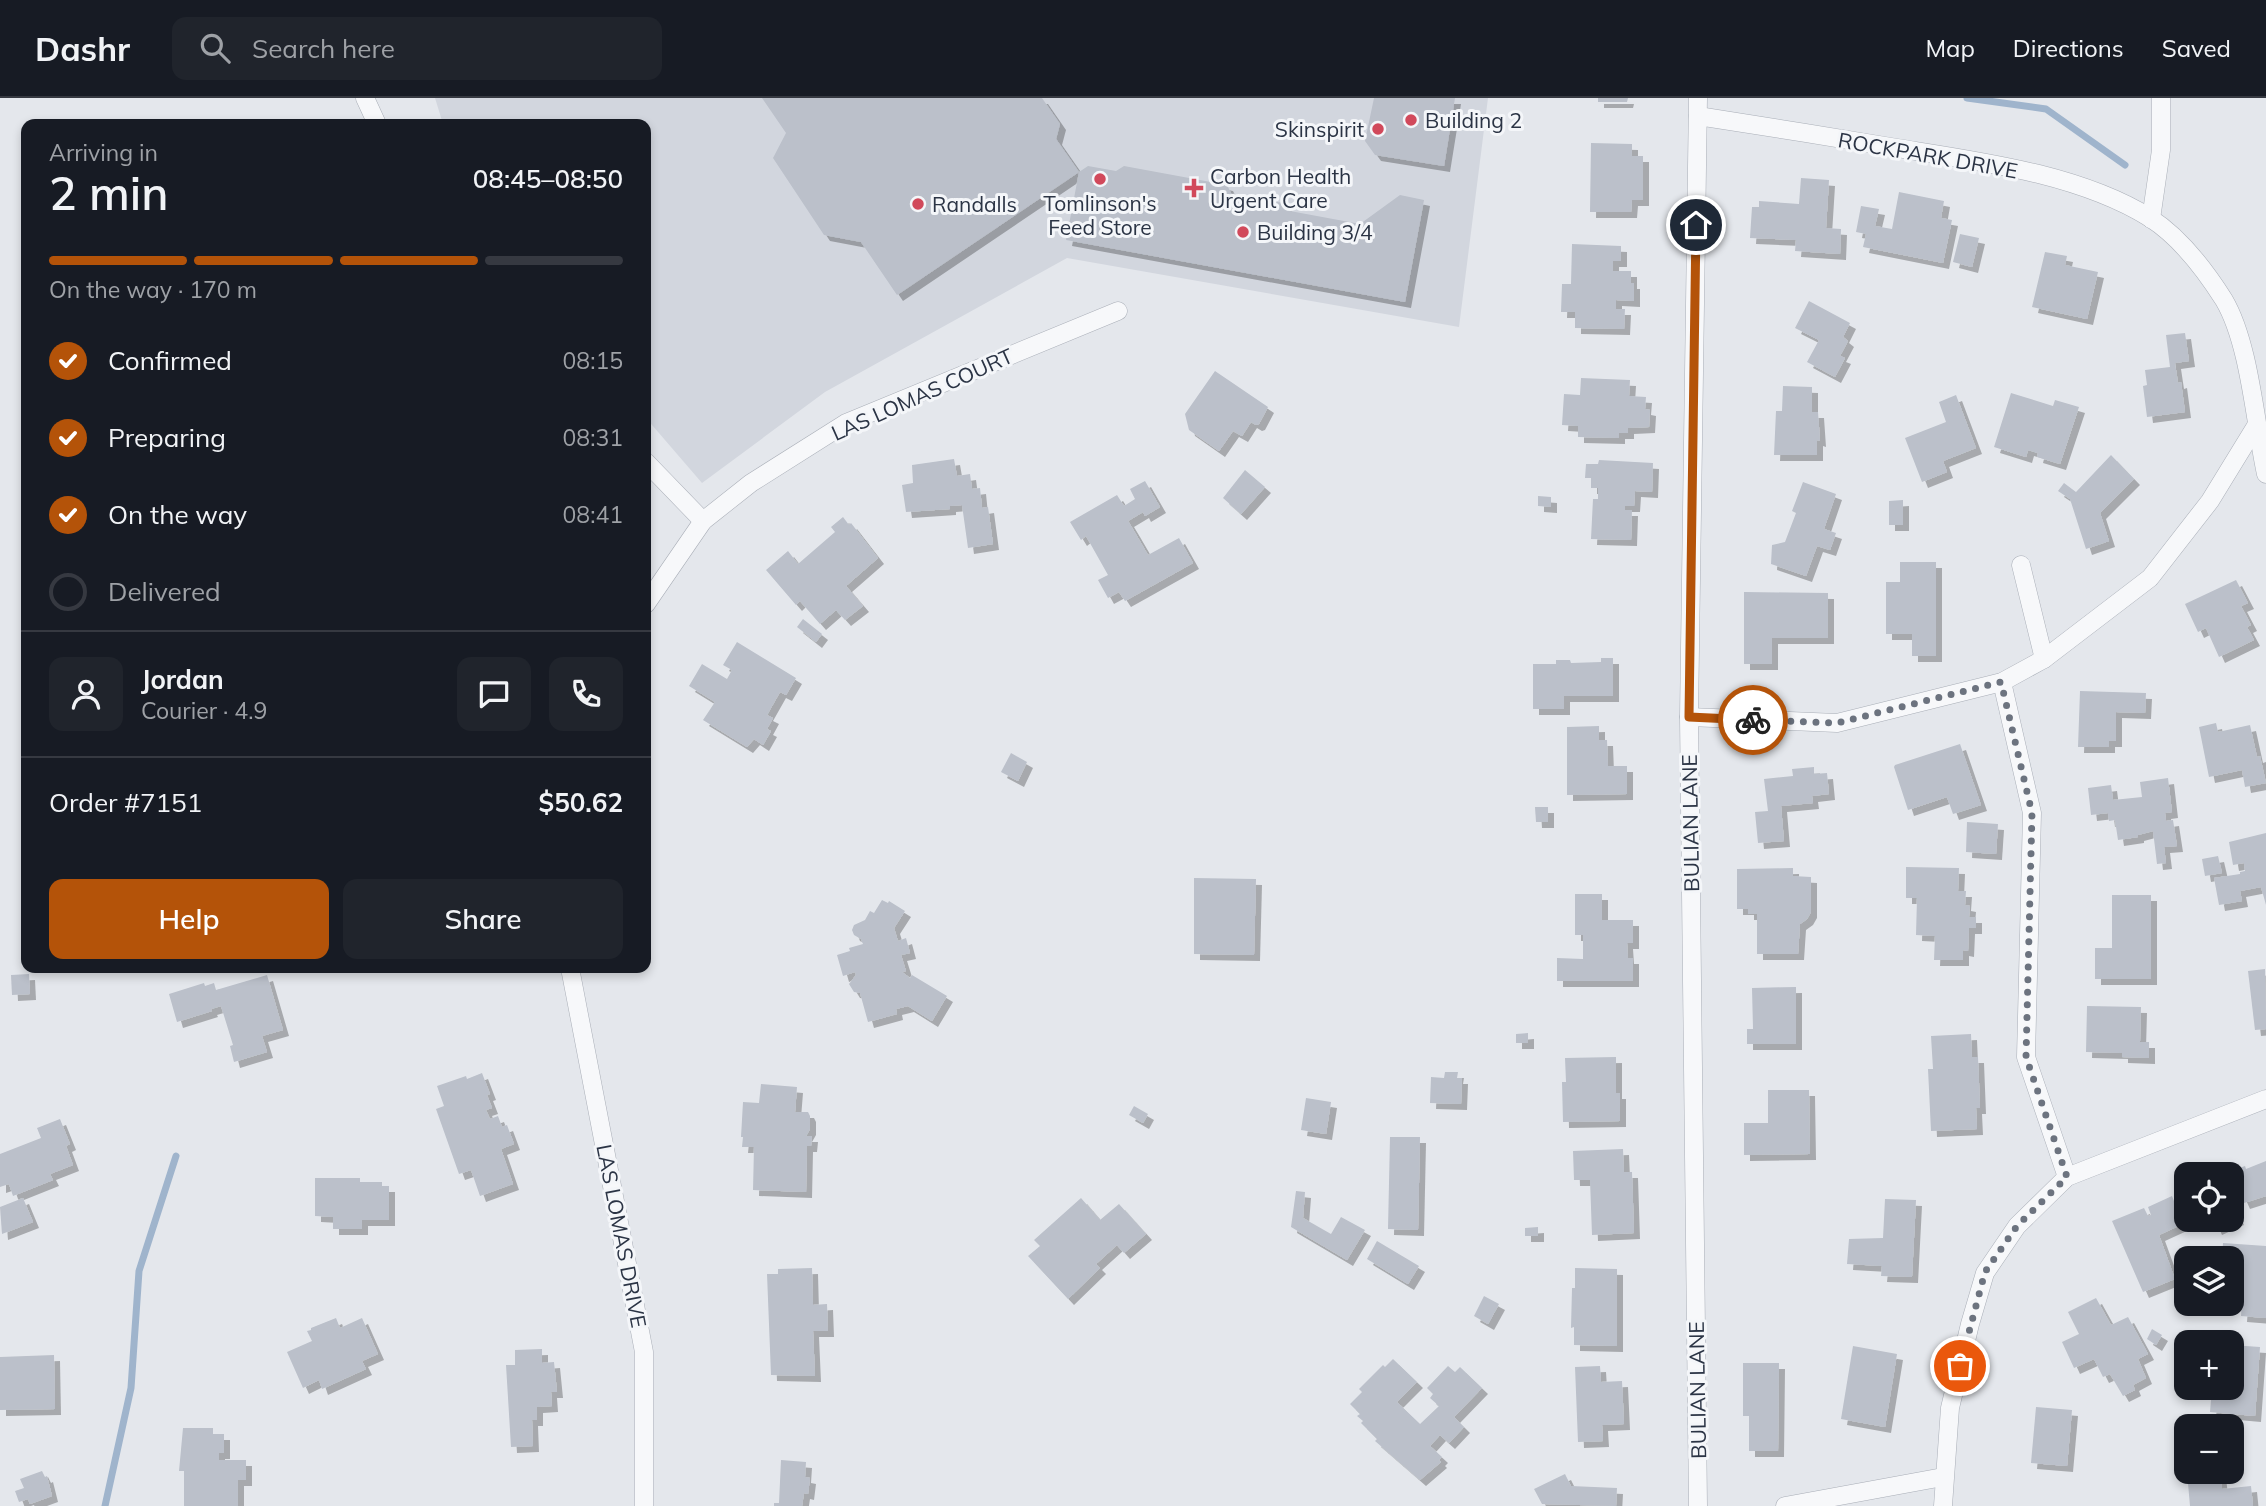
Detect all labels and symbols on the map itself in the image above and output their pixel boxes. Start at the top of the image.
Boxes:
place label: Building 2 [1425,107,1522,133]
marker: Building 2 [1403,112,1419,128]
place label: Skinspirit [1275,116,1364,142]
marker: Skinspirit [1370,121,1386,137]
street label: ROCKPARK DRIVE [1836,126,2020,184]
place label: Carbon Health Urgent Care [1210,163,1351,213]
marker: Tomlinson's Feed Store [1092,171,1108,187]
marker: Carbon Health Urgent Care [1184,178,1204,198]
place label: Tomlinson's Feed Store [1043,190,1157,240]
place label: Randalls [932,191,1017,217]
pin [1666,195,1726,255]
marker: Randalls [910,196,926,212]
place label: Building 3/4 [1257,219,1373,245]
marker: Building 3/4 [1235,224,1251,240]
street label: LAS LOMAS COURT [827,342,1017,446]
courier [1718,685,1788,755]
street label: BULIAN LANE [1676,754,1704,892]
street label: LAS LOMAS DRIVE [591,1142,653,1330]
street label: BULIAN LANE [1683,1321,1711,1459]
pin [1930,1336,1990,1396]

